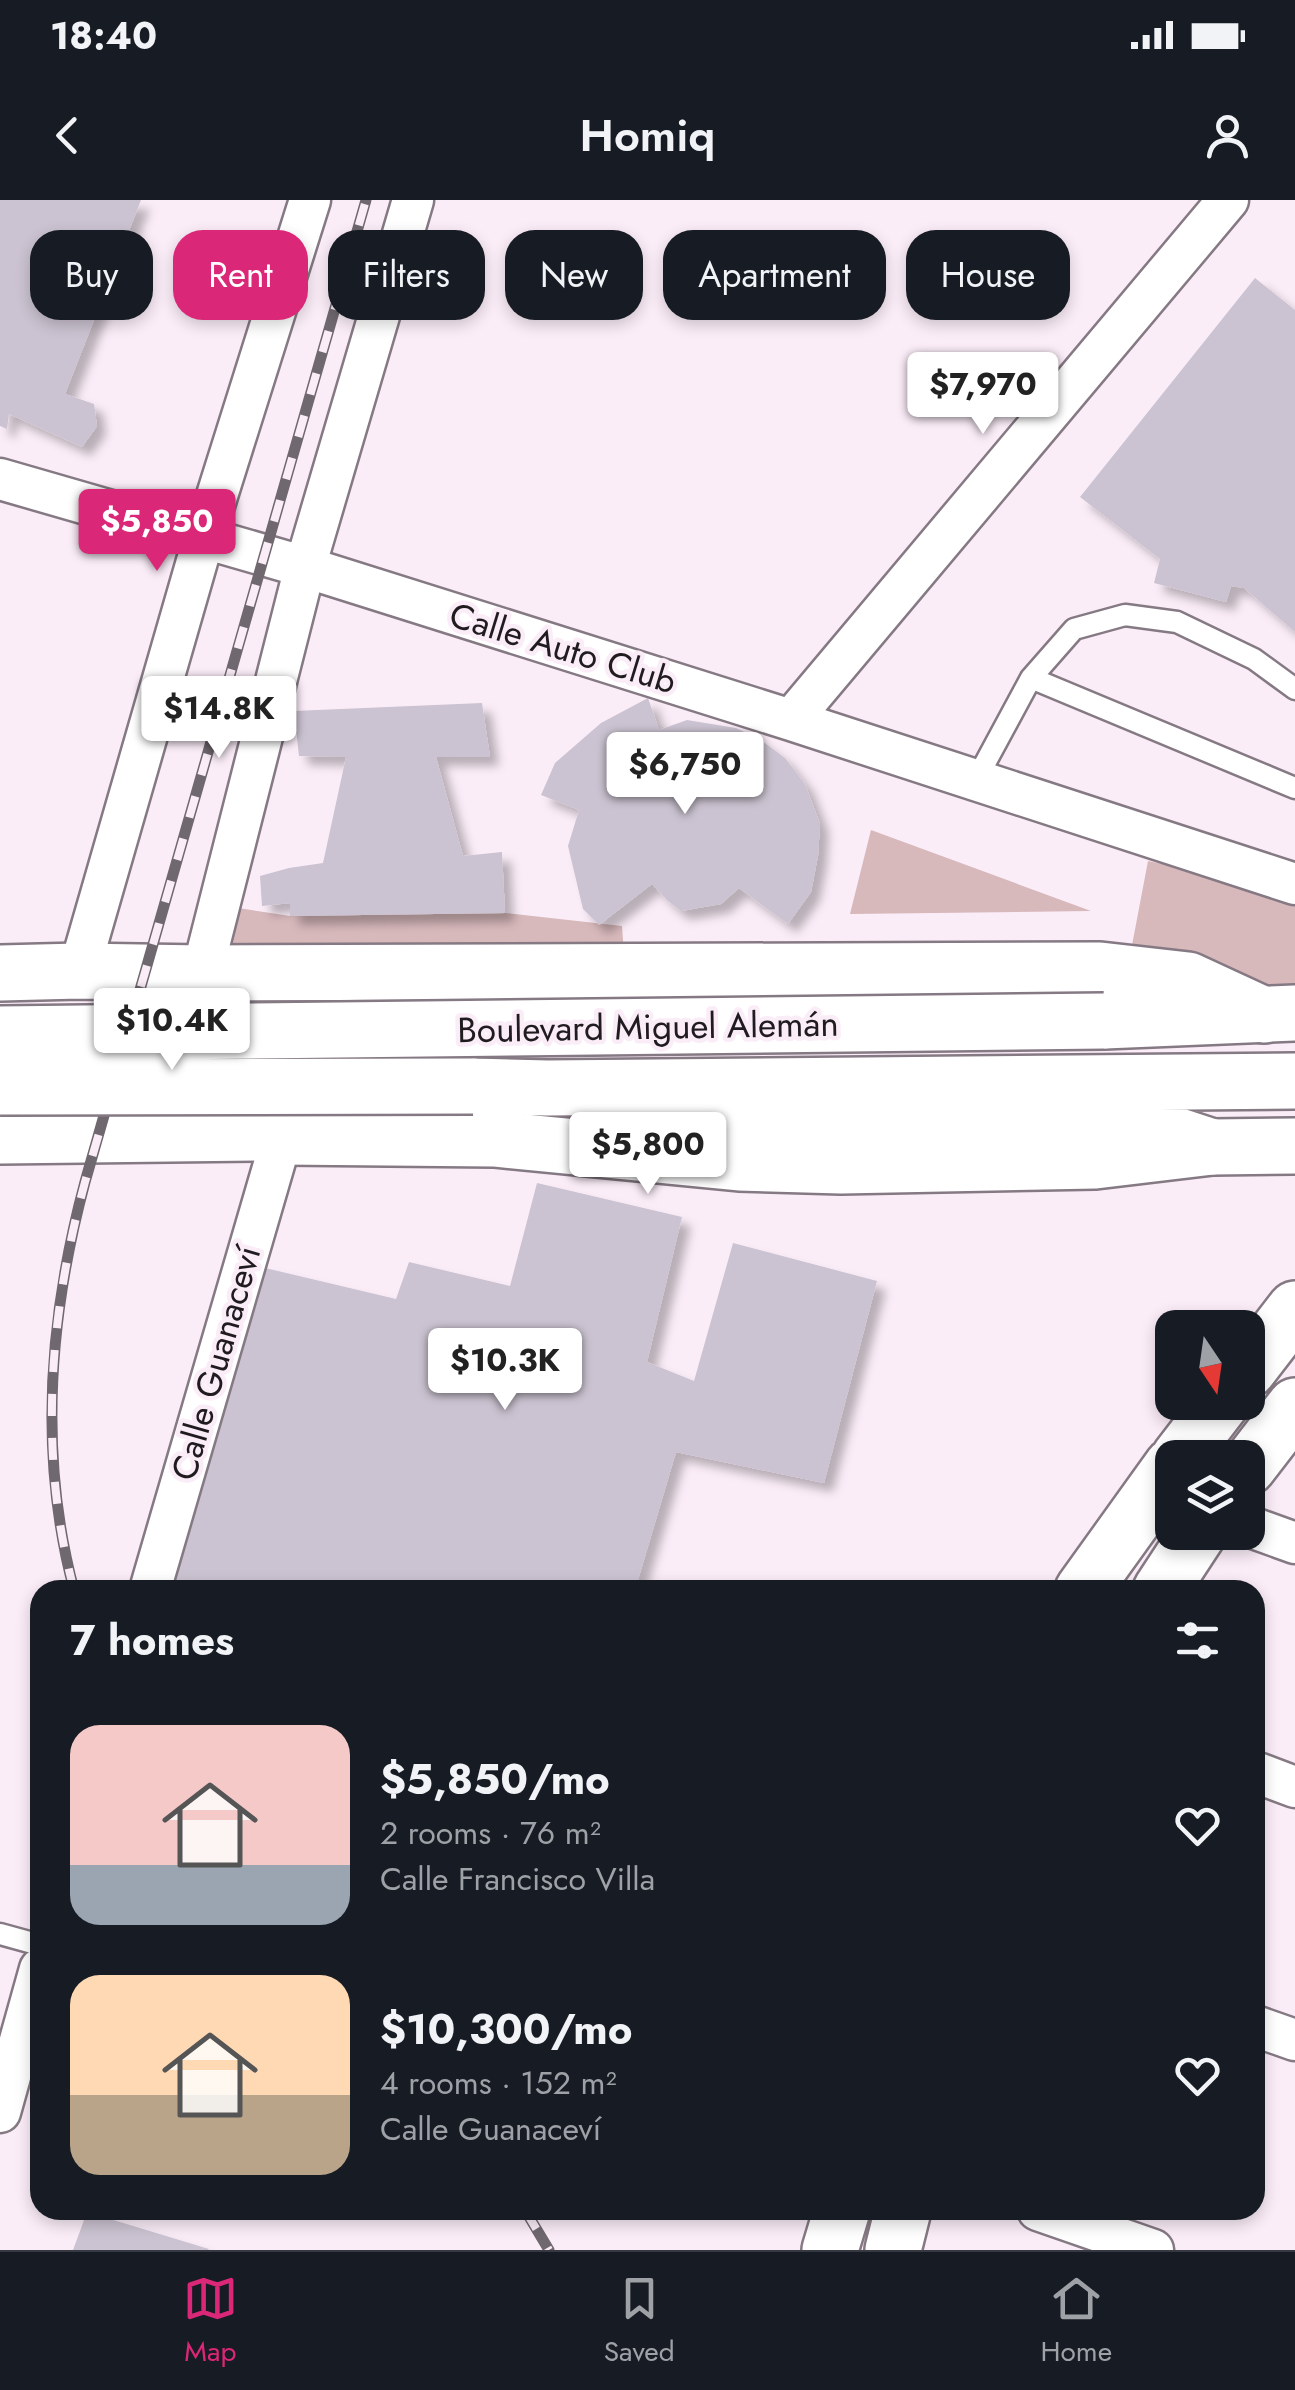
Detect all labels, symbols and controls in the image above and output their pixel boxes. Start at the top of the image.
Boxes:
text: 18:40 [50,8,157,63]
text: Homiq [580,103,715,168]
icon: back [40,108,95,163]
icon: person [1200,108,1255,163]
chip: Buy [30,230,153,320]
chip: Rent [173,230,308,320]
chip: Filters [328,230,485,320]
chip: New [505,230,643,320]
chip: Apartment [663,230,886,320]
chip: House [906,230,1070,320]
pin: $7,970 [902,352,1064,437]
text: $7,970 [929,361,1037,407]
pin: $5,850 [76,489,238,574]
text: $5,850 [101,498,213,544]
street label: Calle Auto Club [444,590,682,706]
pin: $14.8K [138,676,300,761]
text: $14.8K [163,685,275,731]
pin: $6,750 [604,732,766,817]
text: $6,750 [629,741,741,787]
pin: $10.4K [91,988,253,1073]
text: $10.4K [116,997,228,1043]
street label: Boulevard Miguel Alemán [457,999,839,1055]
pin: $5,800 [567,1112,729,1197]
text: $5,800 [591,1121,705,1167]
street label: Calle Guanaceví [159,1238,274,1486]
north arrow [1155,1310,1265,1420]
map controls [1155,1310,1265,1550]
pin: $10.3K [424,1328,586,1413]
text: $10.3K [450,1337,560,1383]
button: layers [1155,1440,1265,1550]
text: 7 homes [70,1610,234,1671]
icon: filters [1170,1613,1225,1668]
text: $5,850/mo [380,1749,610,1810]
icon: home [150,1765,270,1885]
icon: heart [1170,1798,1225,1853]
text: 2 rooms · 76 m² [380,1810,601,1856]
text: Calle Francisco Villa [380,1856,655,1902]
text: $10,300/mo [380,1999,632,2060]
icon: home [150,2015,270,2135]
icon: heart [1170,2048,1225,2103]
text: 4 rooms · 152 m² [380,2060,617,2106]
text: Calle Guanaceví [380,2106,601,2152]
tab: Map [183,2271,238,2372]
tab: Saved [604,2271,675,2372]
tab: Home [1040,2271,1112,2372]

